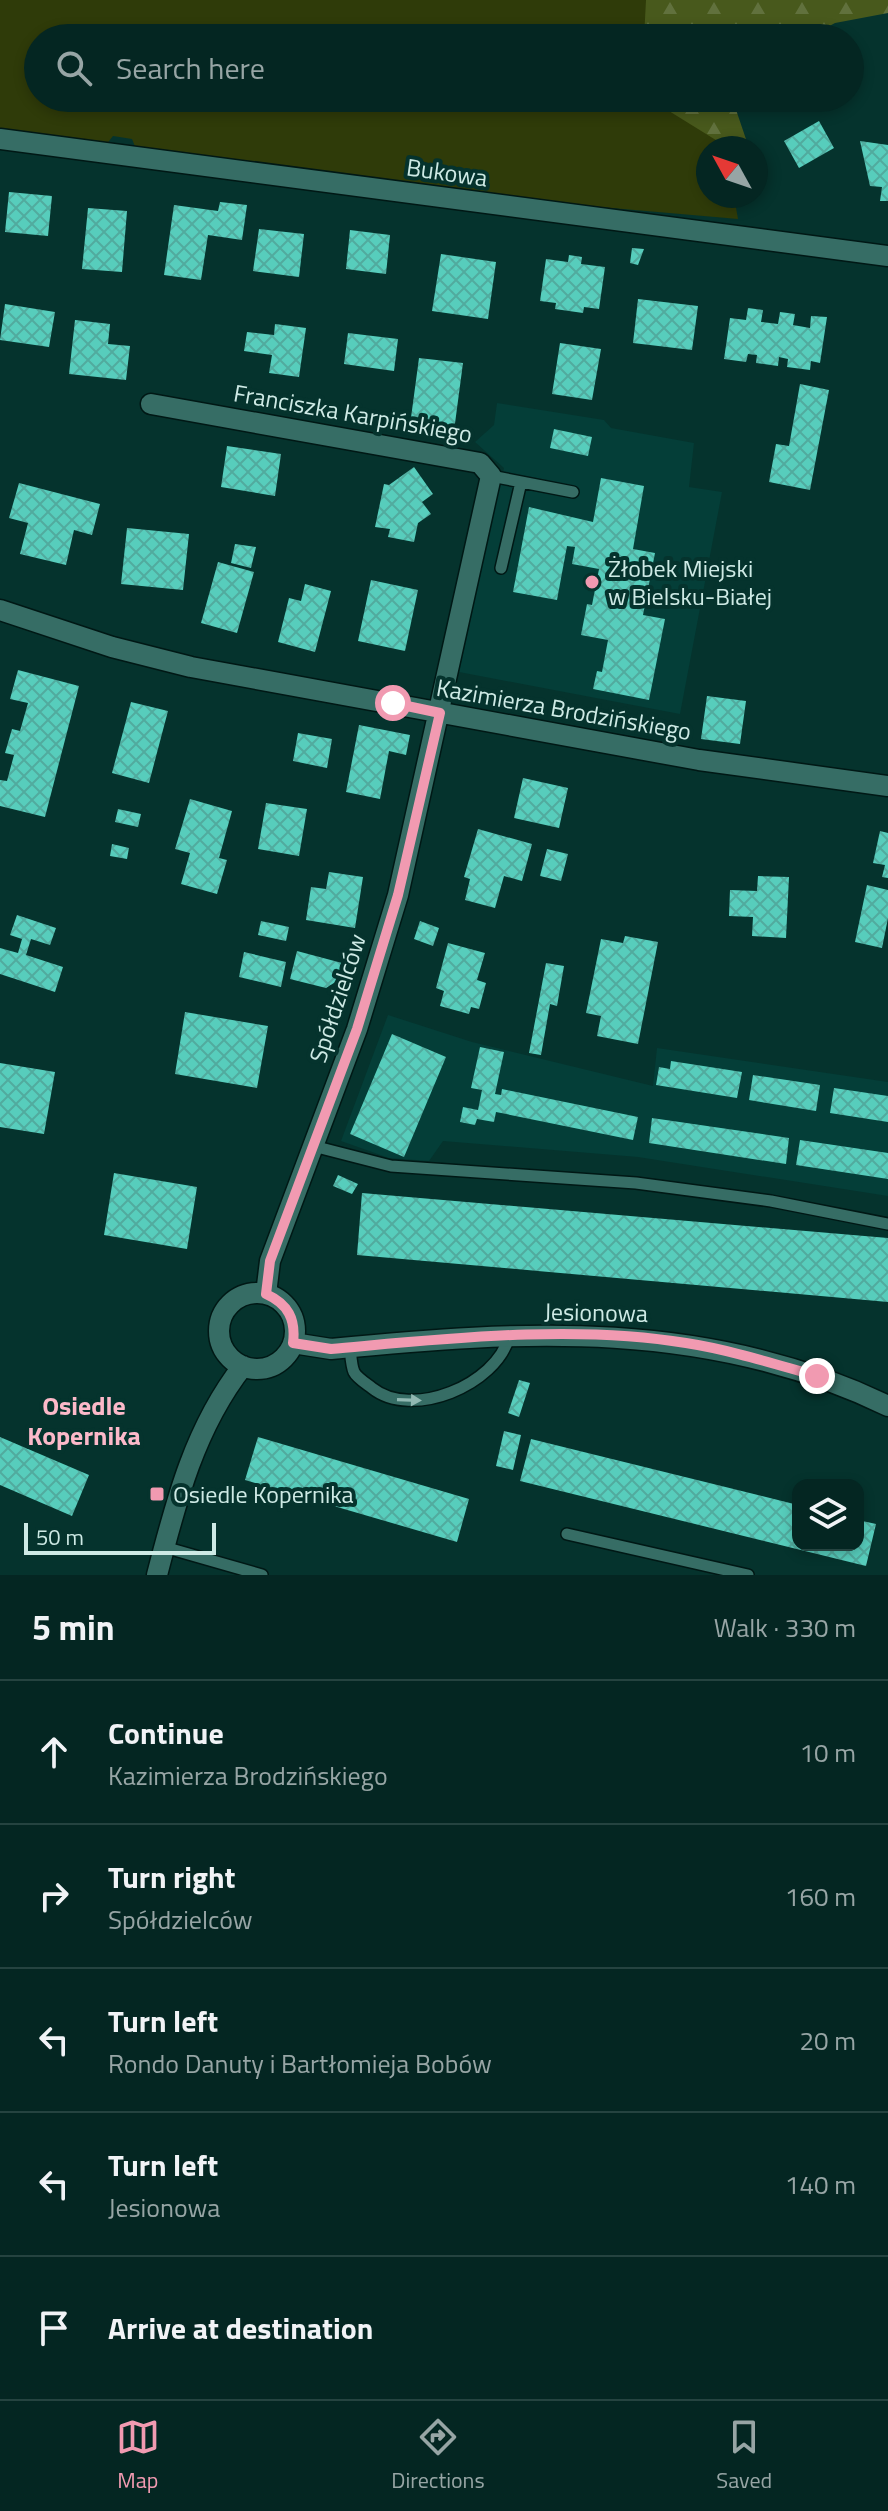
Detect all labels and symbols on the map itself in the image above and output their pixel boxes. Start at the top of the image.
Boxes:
north arrow [696,136,768,208]
street label: Bukowa [404,149,490,195]
street label: Franciszka Karpińskiego [231,374,475,452]
place label: Żłobek Miejski w Bielsku-Białej [608,550,772,614]
marker: Żłobek Miejski w Bielsku-Białej [583,573,601,591]
street label: Kazimierza Brodzińskiego [434,669,694,749]
route start [375,685,411,721]
street label: Spółdzielców [299,929,375,1067]
street label: Jesionowa [544,1293,648,1331]
route end [799,1358,835,1394]
district label: Osiedle Kopernika [27,1386,141,1455]
one-way arrow [397,1394,422,1407]
place label: Osiedle Kopernika [173,1476,354,1512]
marker: Osiedle Kopernika [148,1485,166,1503]
scale bar [24,1519,216,1555]

